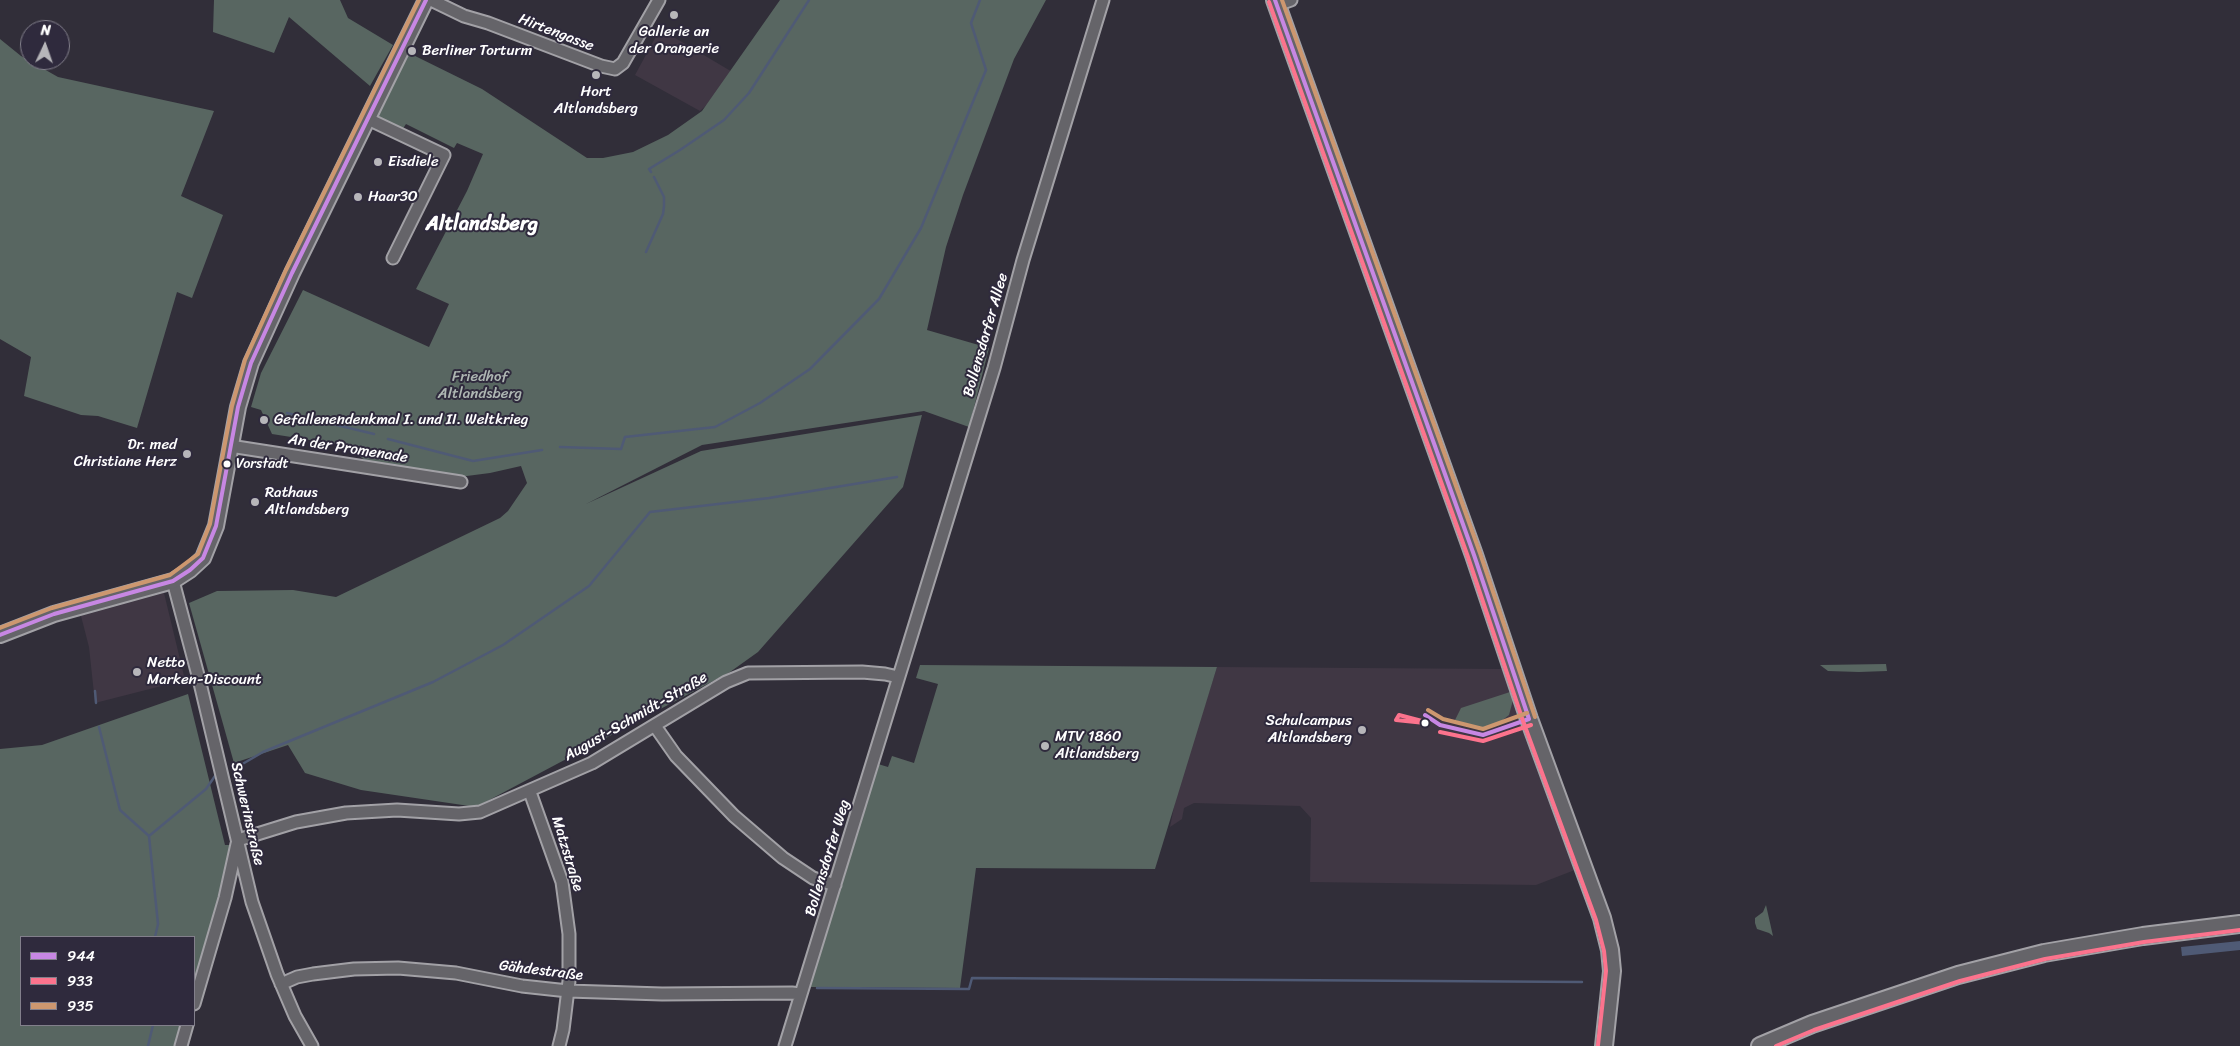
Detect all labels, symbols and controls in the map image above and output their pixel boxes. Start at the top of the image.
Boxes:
marker: Gallerie an der Orangerie [668,9,680,21]
street label: Hirtengasse [516,10,596,56]
text: N [40,18,51,43]
north arrow [20,20,70,70]
place label: Gallerie an der Orangerie [629,23,719,58]
place label: Berliner Torturm [422,42,532,60]
marker: Berliner Torturm [406,45,418,57]
marker: Hort Altlandsberg [590,69,602,81]
place label: Hort Altlandsberg [554,83,638,118]
place label: Eisdiele [388,153,439,171]
marker: Eisdiele [372,156,384,168]
place label: Haar3O [368,188,418,206]
marker: Haar3O [352,191,364,203]
district label: Altlandsberg [426,213,538,237]
street label: Bollensdorfer Allee [960,271,1012,399]
park label: Friedhof Altlandsberg [438,368,522,403]
place label: Gefallenendenkmal I. und II. Weltkrieg [274,411,528,429]
marker: Gefallenendenkmal I. und II. Weltkrieg [258,414,270,426]
street label: An der Promenade [287,431,409,467]
place label: Dr. med Christiane Herz [74,436,177,471]
marker: Dr. med Christiane Herz [181,448,193,460]
place label: Vorstadt [236,456,289,472]
marker: Vorstadt [222,459,232,469]
place label: Rathaus Altlandsberg [265,484,349,519]
marker: Rathaus Altlandsberg [249,496,261,508]
place label: Netto Marken-Discount [147,654,262,689]
marker: Netto Marken-Discount [131,666,143,678]
street label: August-Schmidt-Straße [561,669,711,765]
place label: Schulcampus Altlandsberg [1266,712,1352,747]
unlabelled marker [1420,718,1430,728]
marker: Schulcampus Altlandsberg [1356,724,1368,736]
place label: MTV 1860 Altlandsberg [1055,728,1139,763]
marker: MTV 1860 Altlandsberg [1039,740,1051,752]
street label: Schwerinstraße [226,760,268,868]
street label: Bollensdorfer Weg [802,797,854,919]
street label: Matzstraße [547,814,587,894]
legend [20,936,195,1026]
text: 944 [67,943,95,969]
street label: Gähdestraße [498,957,584,985]
text: 933 [67,968,93,994]
text: 935 [67,993,94,1019]

